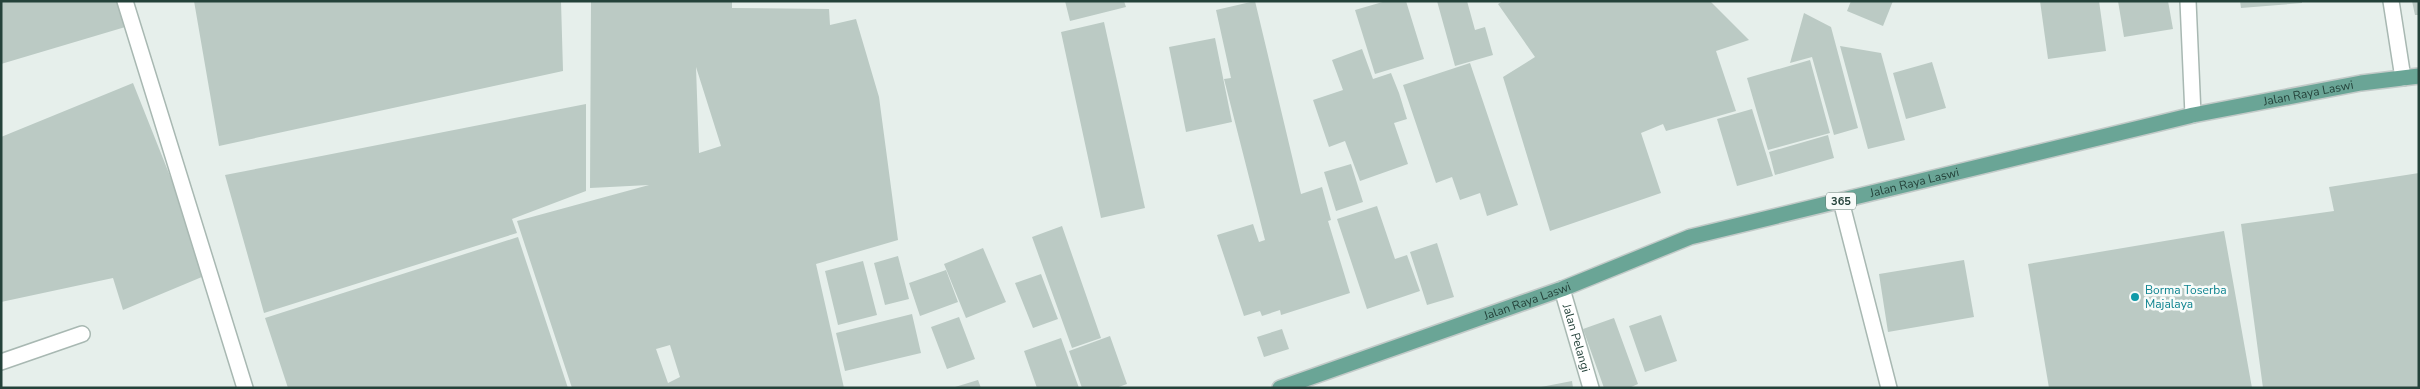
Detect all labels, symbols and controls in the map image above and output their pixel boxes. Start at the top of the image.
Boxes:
street label: Jalan Raya Laswi [2261,77,2355,110]
street label: Jalan Raya Laswi [1867,164,1961,201]
road number: 365 [1826,192,1856,210]
street label: Jalan Raya Laswi [1480,278,1573,324]
place label: Borma Toserba Majalaya [2145,282,2227,312]
marker: Borma Toserba Majalaya [2129,291,2141,303]
street label: Jalan Pelangi [1558,301,1594,374]

